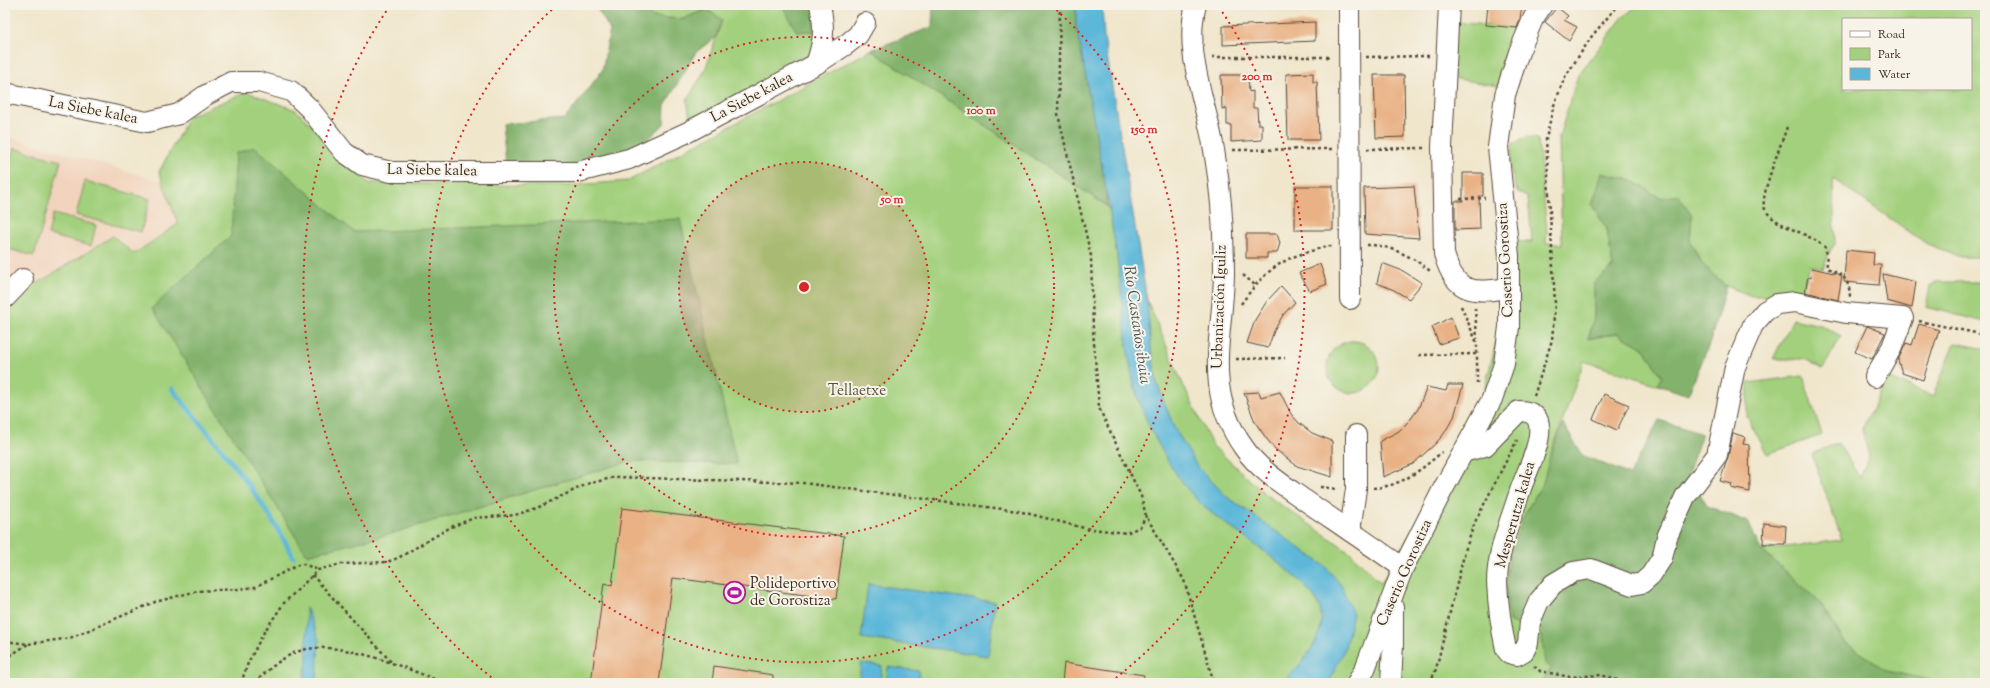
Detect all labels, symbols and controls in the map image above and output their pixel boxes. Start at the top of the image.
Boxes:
legend [1842,18,1972,90]
text: Road [1878,26,1905,44]
text: Park [1878,46,1901,64]
text: Water [1878,66,1911,84]
street label: La Siebe kalea [707,67,797,129]
text: 200 m [1242,68,1272,86]
street label: La Siebe kalea [47,92,140,130]
text: 100 m [965,102,996,120]
text: 150 m [1129,121,1158,139]
street label: La Siebe kalea [387,160,478,182]
text: 50 m [880,191,904,209]
street label: Caserio Gorostiza [1492,202,1519,318]
street label: Urbanización Iguliz [1207,244,1233,370]
water label: Río Castaños ibaia [1116,264,1156,386]
centre of rings [797,280,811,294]
park label: Tellaetxe [828,381,886,402]
street label: Mesperutza kalea [1491,459,1541,571]
street label: Caserio Gorostiza [1372,516,1438,630]
place label: Polideportivo de Gorostiza [750,574,837,612]
sports icon: Polideportivo de Gorostiza [722,580,748,606]

